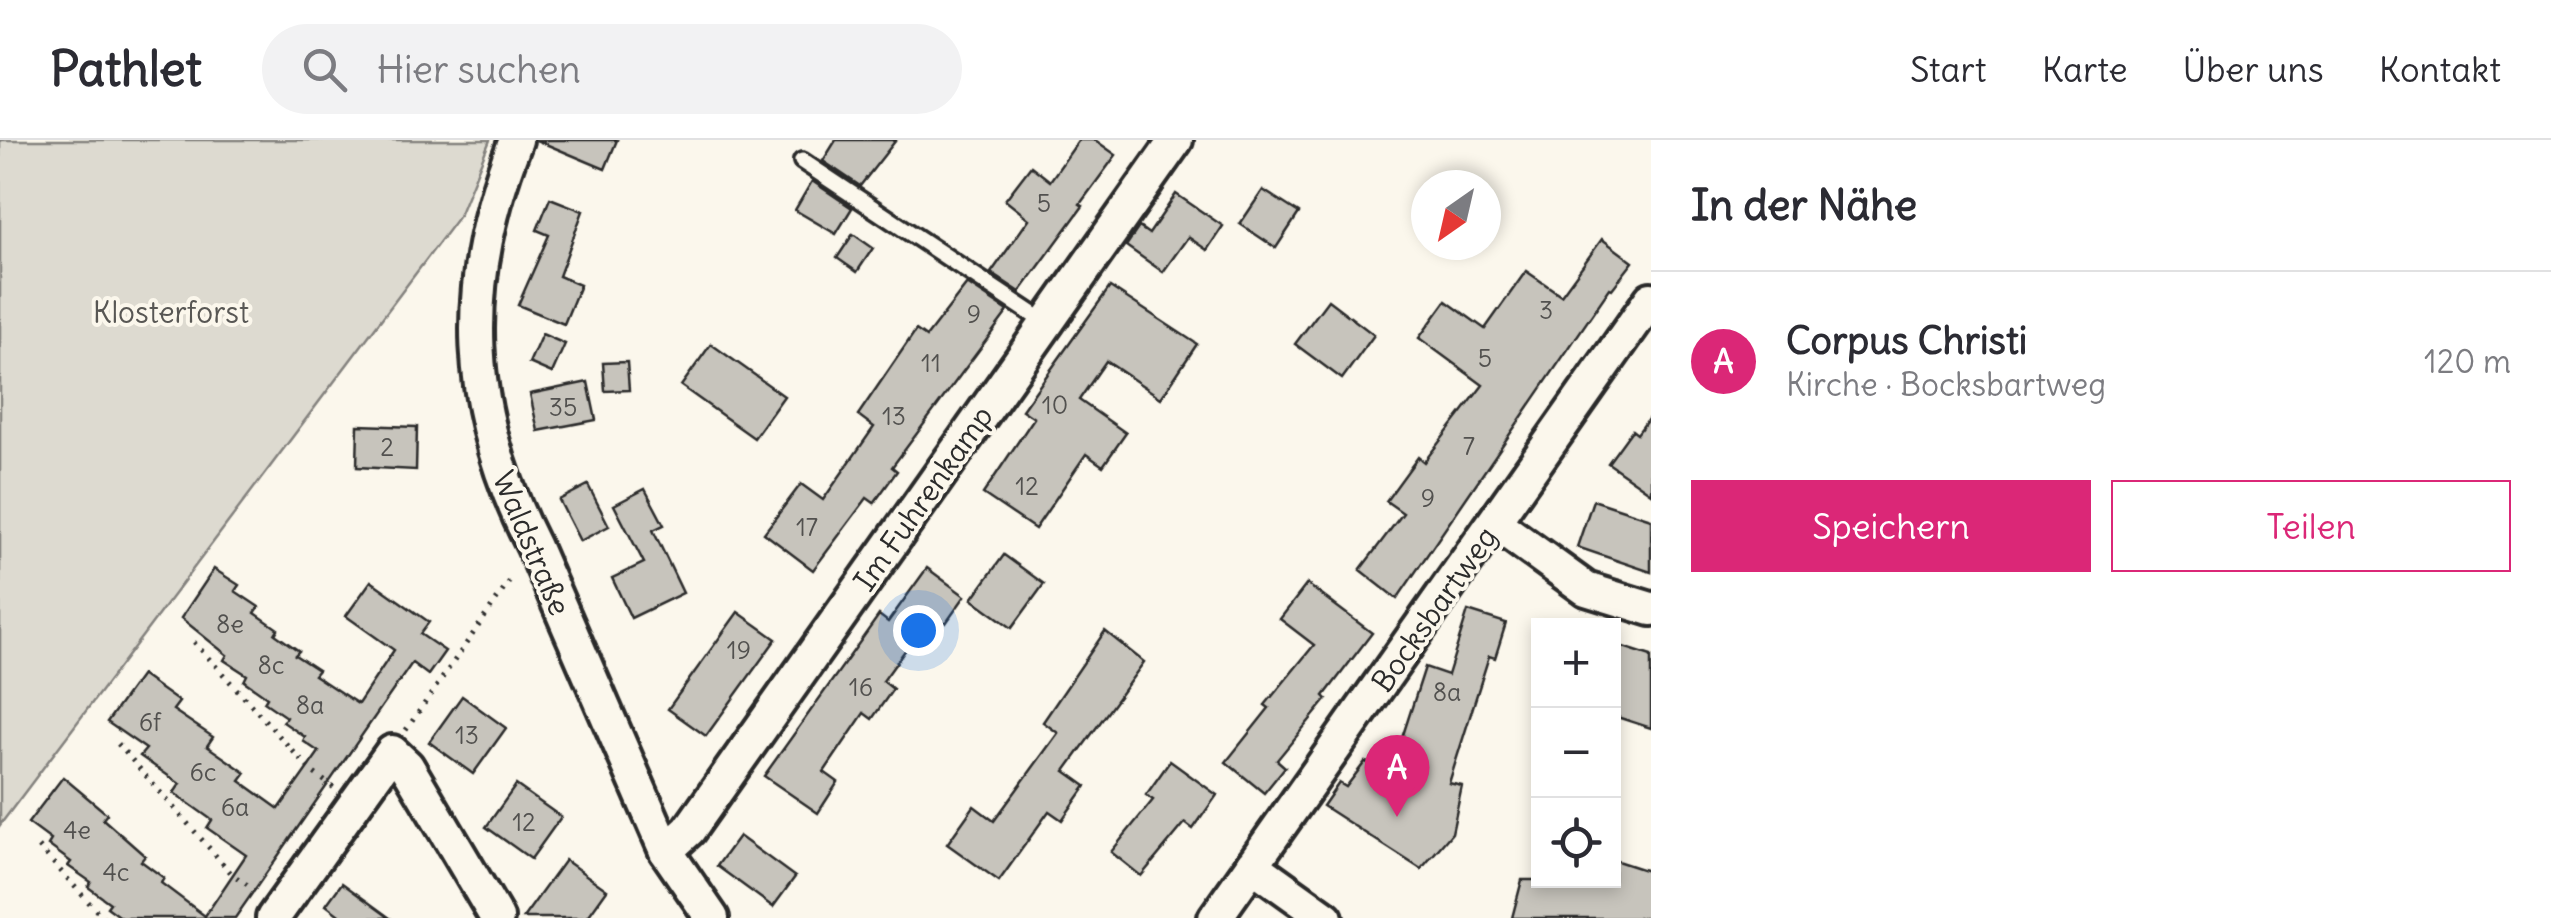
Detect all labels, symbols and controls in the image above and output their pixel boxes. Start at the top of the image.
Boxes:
search box [262,24,962,114]
text: Pathlet [50,39,202,99]
icon: search [297,42,352,97]
text: Hier suchen [377,46,581,93]
text: Start [1910,47,1987,91]
text: Karte [2042,47,2128,91]
text: Über uns [2183,47,2324,91]
text: Kontakt [2379,47,2501,91]
north arrow [1411,170,1501,260]
text: In der Nähe [1691,179,1917,231]
house number: 5 [1037,187,1051,219]
park label: Klosterforst [93,293,249,331]
house number: 3 [1539,294,1553,326]
house number: 9 [967,298,981,330]
text: Corpus Christi [1786,317,2027,364]
text: A [1713,341,1734,382]
text: 120 m [2424,341,2511,382]
house number: 5 [1478,342,1492,374]
house number: 11 [921,347,941,379]
text: Kirche · Bocksbartweg [1786,364,2106,405]
house number: 10 [1042,389,1068,421]
house number: 35 [549,391,577,423]
street label: Im Fuhrenkamp [845,398,1001,598]
house number: 13 [882,400,906,432]
house number: 7 [1463,430,1475,462]
house number: 2 [380,431,394,463]
street label: Waldstraße [485,465,579,621]
house number: 12 [1015,470,1039,502]
button: Speichern [1691,480,2091,572]
button: Teilen [2111,480,2511,572]
house number: 9 [1421,482,1435,514]
house number: 17 [796,511,818,543]
street label: Bocksbartweg [1363,519,1505,699]
your location [893,605,944,656]
house number: 8e [216,608,244,640]
map controls [1531,618,1621,888]
button: + [1531,618,1621,708]
house number: 19 [727,634,751,666]
house number: 8c [257,649,285,681]
house number: 16 [849,671,873,703]
house number: 8a [1433,676,1461,708]
house number: 8a [296,689,324,721]
house number: 6f [139,706,162,738]
button: − [1531,708,1621,798]
house number: 13 [455,719,479,751]
pin: A [1364,734,1430,817]
house number: 6c [189,756,217,788]
house number: 6a [221,791,249,823]
button: locate [1531,798,1621,888]
house number: 12 [512,806,536,838]
house number: 4e [63,814,91,846]
house number: 4c [102,856,130,888]

